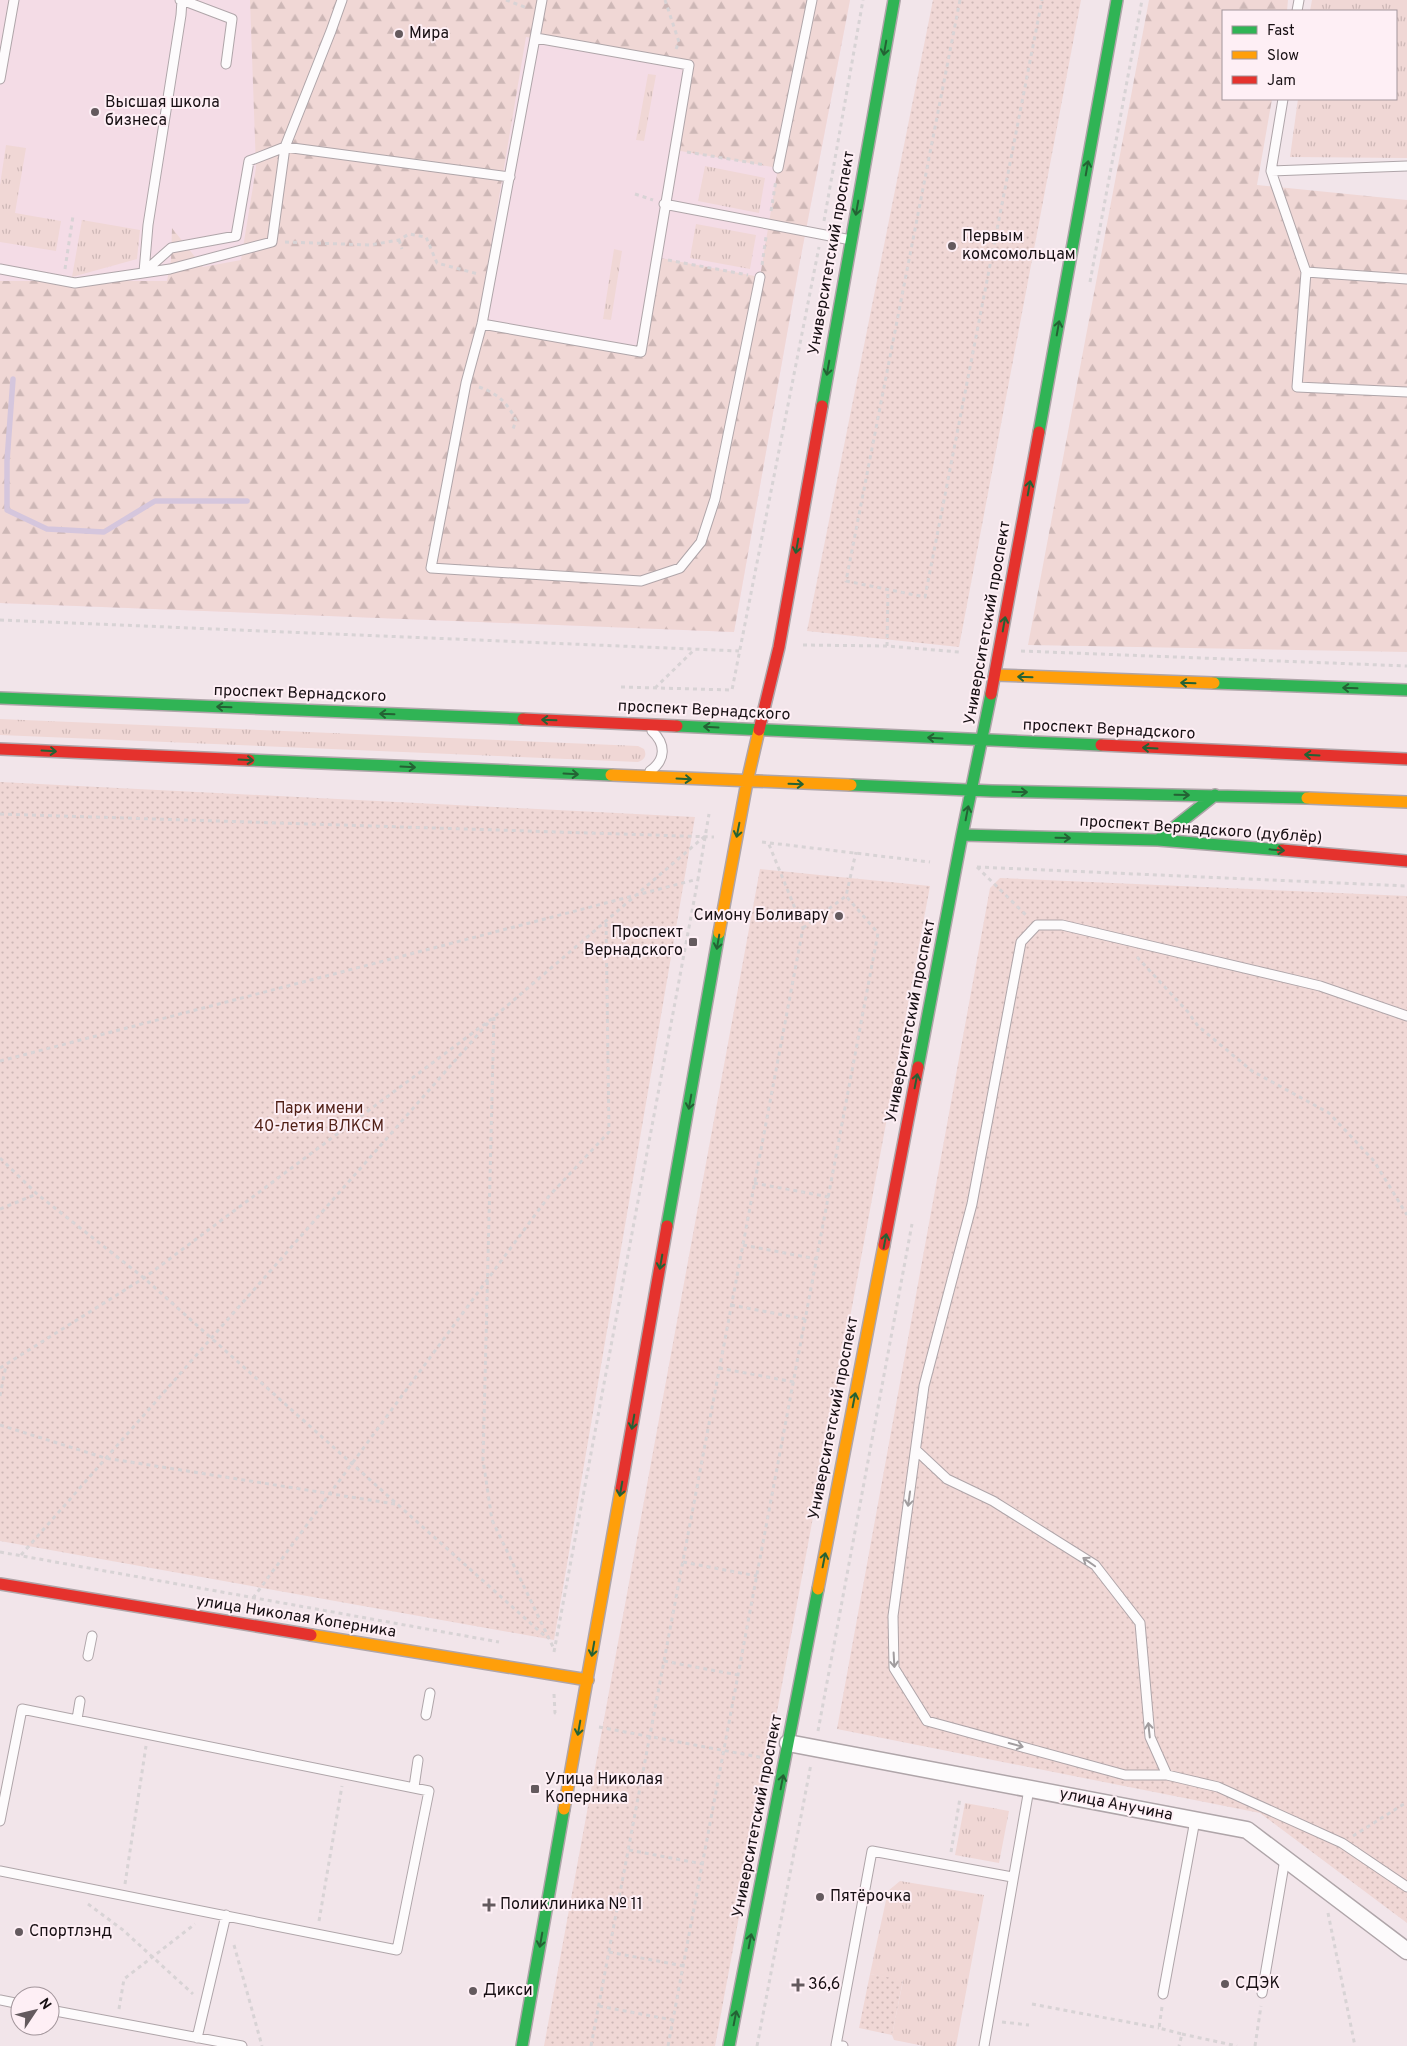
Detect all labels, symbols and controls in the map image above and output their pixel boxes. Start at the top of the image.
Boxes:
legend [1222,10,1397,100]
text: Fast [1267,22,1295,41]
place label: Мира [409,24,449,44]
marker: Мира [393,28,405,40]
one-way arrow [880,40,890,56]
text: Slow [1267,47,1299,66]
text: Jam [1267,72,1296,91]
place label: Высшая школа бизнеса [105,93,220,131]
marker: Высшая школа бизнеса [89,106,101,118]
street label: Университетский проспект [804,150,860,356]
one-way arrow [1082,160,1092,176]
one-way arrow [851,200,861,216]
place label: Первым комсомольцам [962,227,1076,265]
marker: Первым комсомольцам [946,240,958,252]
one-way arrow [1053,320,1063,336]
one-way arrow [823,360,833,376]
one-way arrow [1025,480,1034,496]
street label: Университетский проспект [960,520,1016,726]
one-way arrow [791,538,801,554]
one-way arrow [1000,617,1010,633]
one-way arrow [1017,672,1034,682]
one-way arrow [1180,678,1196,687]
street label: проспект Вернадского [213,681,387,707]
one-way arrow [1342,684,1358,693]
street label: проспект Вернадского [617,696,791,726]
one-way arrow [216,702,232,712]
one-way arrow [379,709,395,718]
street label: проспект Вернадского [1022,715,1196,745]
one-way arrow [541,716,557,725]
one-way arrow [704,723,720,732]
one-way arrow [927,734,943,743]
one-way arrow [1142,744,1158,753]
one-way arrow [40,746,56,755]
one-way arrow [1304,751,1320,760]
one-way arrow [238,755,254,764]
one-way arrow [400,762,416,771]
one-way arrow [562,769,578,779]
one-way arrow [676,774,692,784]
one-way arrow [788,779,804,788]
one-way arrow [1011,787,1027,796]
one-way arrow [1174,790,1190,800]
one-way arrow [962,805,972,821]
street label: проспект Вернадского (дублёр) [1079,812,1323,848]
one-way arrow [732,821,742,837]
one-way arrow [1055,833,1071,843]
one-way arrow [1268,845,1284,855]
place label: Симону Боливару [694,906,829,926]
marker: Симону Боливару [833,910,845,922]
street label: Университетский проспект [881,918,941,1124]
place label: Проспект Вернадского [584,923,683,961]
one-way arrow [712,934,722,950]
marker: Проспект Вернадского [687,936,699,948]
one-way arrow [911,1074,921,1090]
one-way arrow [684,1094,694,1110]
park label: Парк имени 40-летия ВЛКСМ [254,1099,384,1137]
one-way arrow [881,1233,890,1249]
one-way arrow [656,1254,666,1270]
street label: Университетский проспект [804,1315,864,1521]
one-way arrow [850,1393,860,1409]
one-way arrow [628,1414,638,1430]
one-way arrow [616,1481,626,1497]
one-way arrow [904,1490,914,1506]
one-way arrow [819,1552,829,1568]
one-way arrow [1082,1557,1096,1567]
street label: улица Николая Коперника [194,1591,398,1643]
one-way arrow [588,1641,598,1657]
one-way arrow [889,1652,899,1668]
street label: Университетский проспект [728,1713,788,1919]
one-way arrow [573,1719,583,1735]
one-way arrow [1144,1722,1154,1738]
one-way arrow [1008,1741,1024,1750]
place label: Улица Николая Коперника [545,1770,663,1808]
one-way arrow [777,1774,787,1790]
marker: Улица Николая Коперника [529,1783,541,1795]
street label: улица Анучина [1058,1784,1174,1826]
place label: Пятёрочка [830,1887,911,1907]
marker: Пятёрочка [814,1891,826,1903]
place label: Поликлиника № 11 [500,1895,643,1915]
marker: Поликлиника № 11 [482,1898,496,1912]
place label: Спортлэнд [29,1922,112,1942]
marker: Спортлэнд [13,1926,25,1938]
one-way arrow [536,1931,545,1947]
one-way arrow [746,1934,756,1950]
place label: СДЭК [1235,1974,1280,1994]
place label: 36,6 [808,1975,840,1995]
marker: СДЭК [1219,1978,1231,1990]
marker: 36,6 [792,1979,804,1991]
place label: Дикси [483,1981,533,2001]
marker: Дикси [467,1985,479,1997]
north arrow [10,1986,60,2036]
text: N [35,1995,54,2013]
one-way arrow [731,2010,740,2026]

